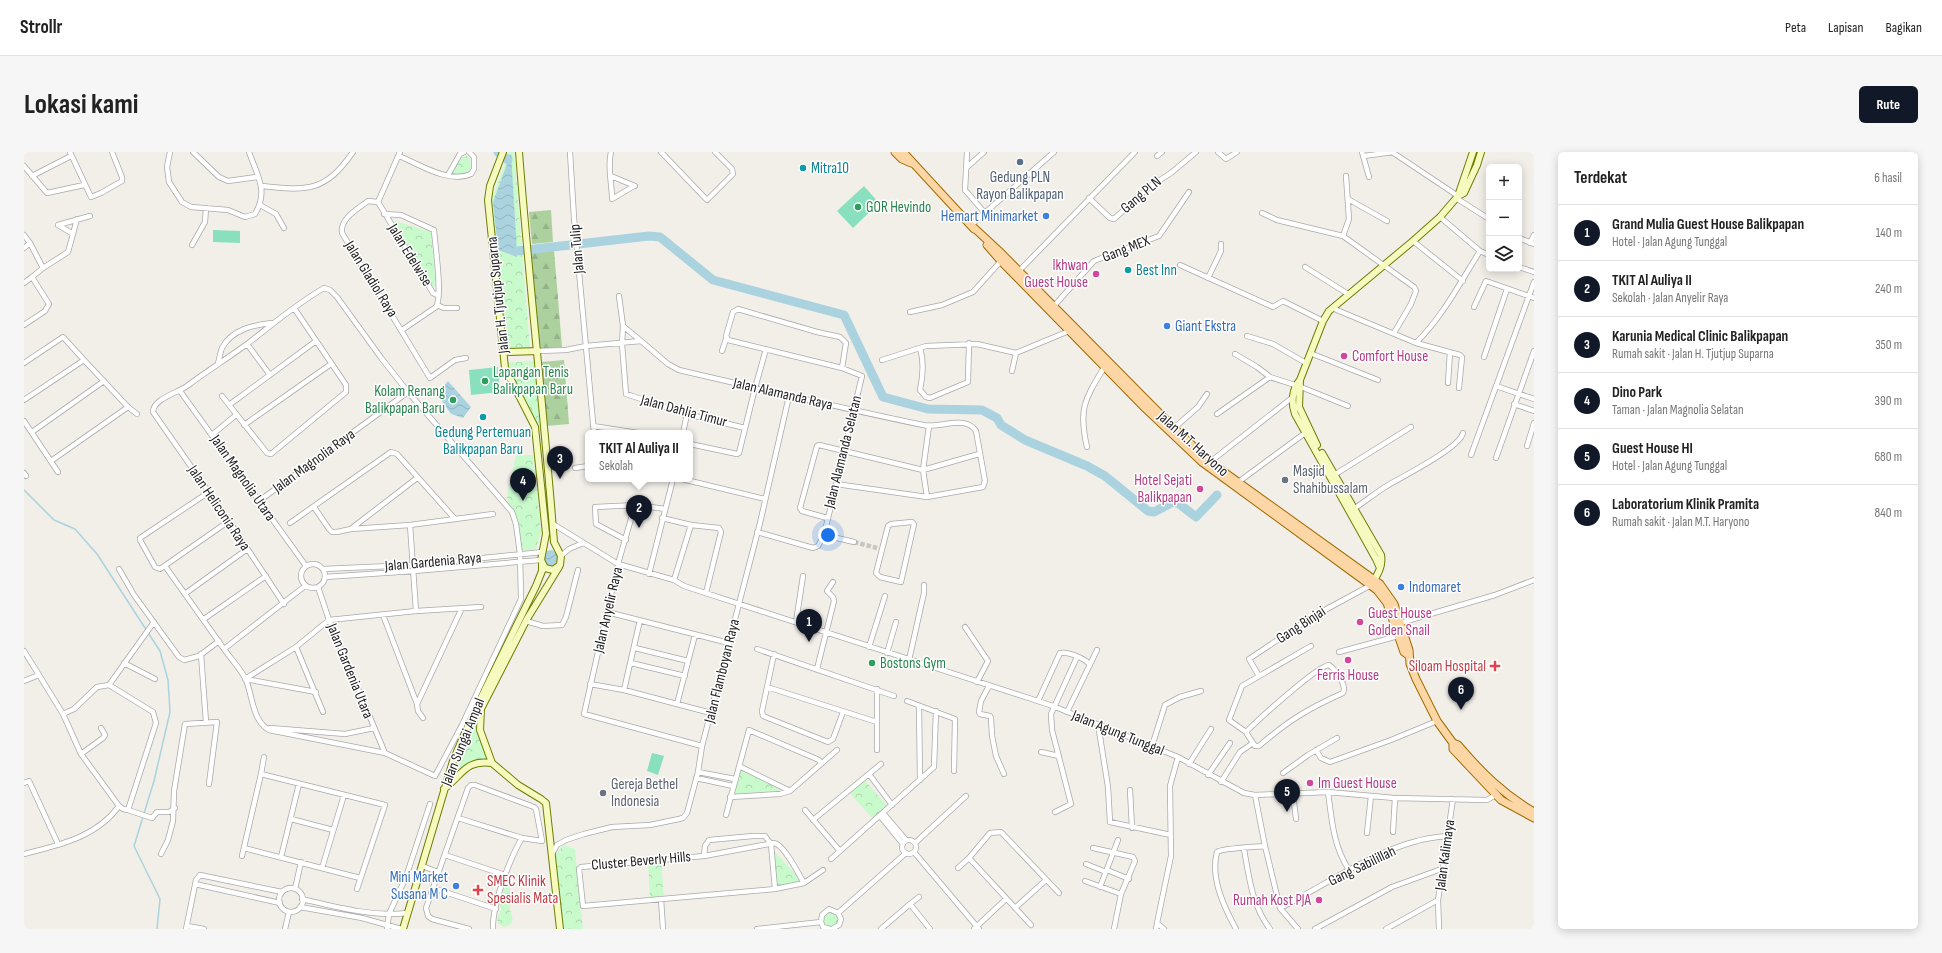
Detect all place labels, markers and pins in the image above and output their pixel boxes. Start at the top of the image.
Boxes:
marker: Gedung PLN Rayon Balikpapan [1015,157,1025,167]
place label: Mitra10 [811,159,849,178]
marker: Mitra10 [798,163,808,173]
place label: Gedung PLN Rayon Balikpapan [976,168,1064,204]
place label: GOR Hevindo [866,198,931,217]
marker: GOR Hevindo [853,202,863,212]
place label: Hemart Minimarket [941,207,1038,226]
marker: Hemart Minimarket [1041,211,1051,221]
place label: Ikhwan Guest House [1024,256,1088,292]
place label: Best Inn [1136,261,1177,280]
marker: Best Inn [1123,265,1133,275]
marker: Ikhwan Guest House [1091,269,1101,279]
place label: Giant Ekstra [1175,317,1236,336]
marker: Giant Ekstra [1162,321,1172,331]
place label: Comfort House [1352,347,1428,366]
marker: Comfort House [1339,351,1349,361]
place label: Lapangan Tenis Balikpapan Baru [493,363,573,399]
marker: Lapangan Tenis Balikpapan Baru [480,376,490,386]
place label: Kolam Renang Balikpapan Baru [365,382,445,418]
marker: Kolam Renang Balikpapan Baru [448,395,458,405]
marker: Gedung Pertemuan Balikpapan Baru [478,412,488,422]
place label: Gedung Pertemuan Balikpapan Baru [435,423,531,459]
pin: 3 [547,446,573,479]
place label: Masjid Shahibussalam [1293,462,1368,498]
pin: 4 [510,468,536,501]
place label: Hotel Sejati Balikpapan [1134,471,1192,507]
marker: Masjid Shahibussalam [1280,475,1290,485]
marker: Hotel Sejati Balikpapan [1195,484,1205,494]
pin: 2 [626,495,652,528]
place label: Indomaret [1409,578,1461,597]
marker: Indomaret [1396,582,1406,592]
place label: Guest House Golden Snail [1368,604,1432,640]
pin: 1 [796,609,822,642]
marker: Guest House Golden Snail [1355,617,1365,627]
place label: Bostons Gym [880,654,946,673]
marker: Ferris House [1343,655,1353,665]
place label: Siloam Hospital [1409,657,1486,676]
marker: Bostons Gym [867,658,877,668]
marker: Siloam Hospital [1489,660,1501,672]
place label: Ferris House [1317,666,1379,685]
pin: 6 [1448,677,1474,710]
place label: Im Guest House [1318,774,1397,793]
place label: Gereja Bethel Indonesia [611,775,678,811]
marker: Im Guest House [1305,778,1315,788]
pin: 5 [1274,779,1300,812]
marker: Gereja Bethel Indonesia [598,788,608,798]
place label: Mini Market Susana M C [390,868,448,904]
place label: SMEC Klinik Spesialis Mata [487,872,558,908]
marker: Mini Market Susana M C [451,881,461,891]
marker: SMEC Klinik Spesialis Mata [472,884,484,896]
place label: Rumah Kost PJA [1233,891,1312,910]
marker: Rumah Kost PJA [1314,895,1324,905]

